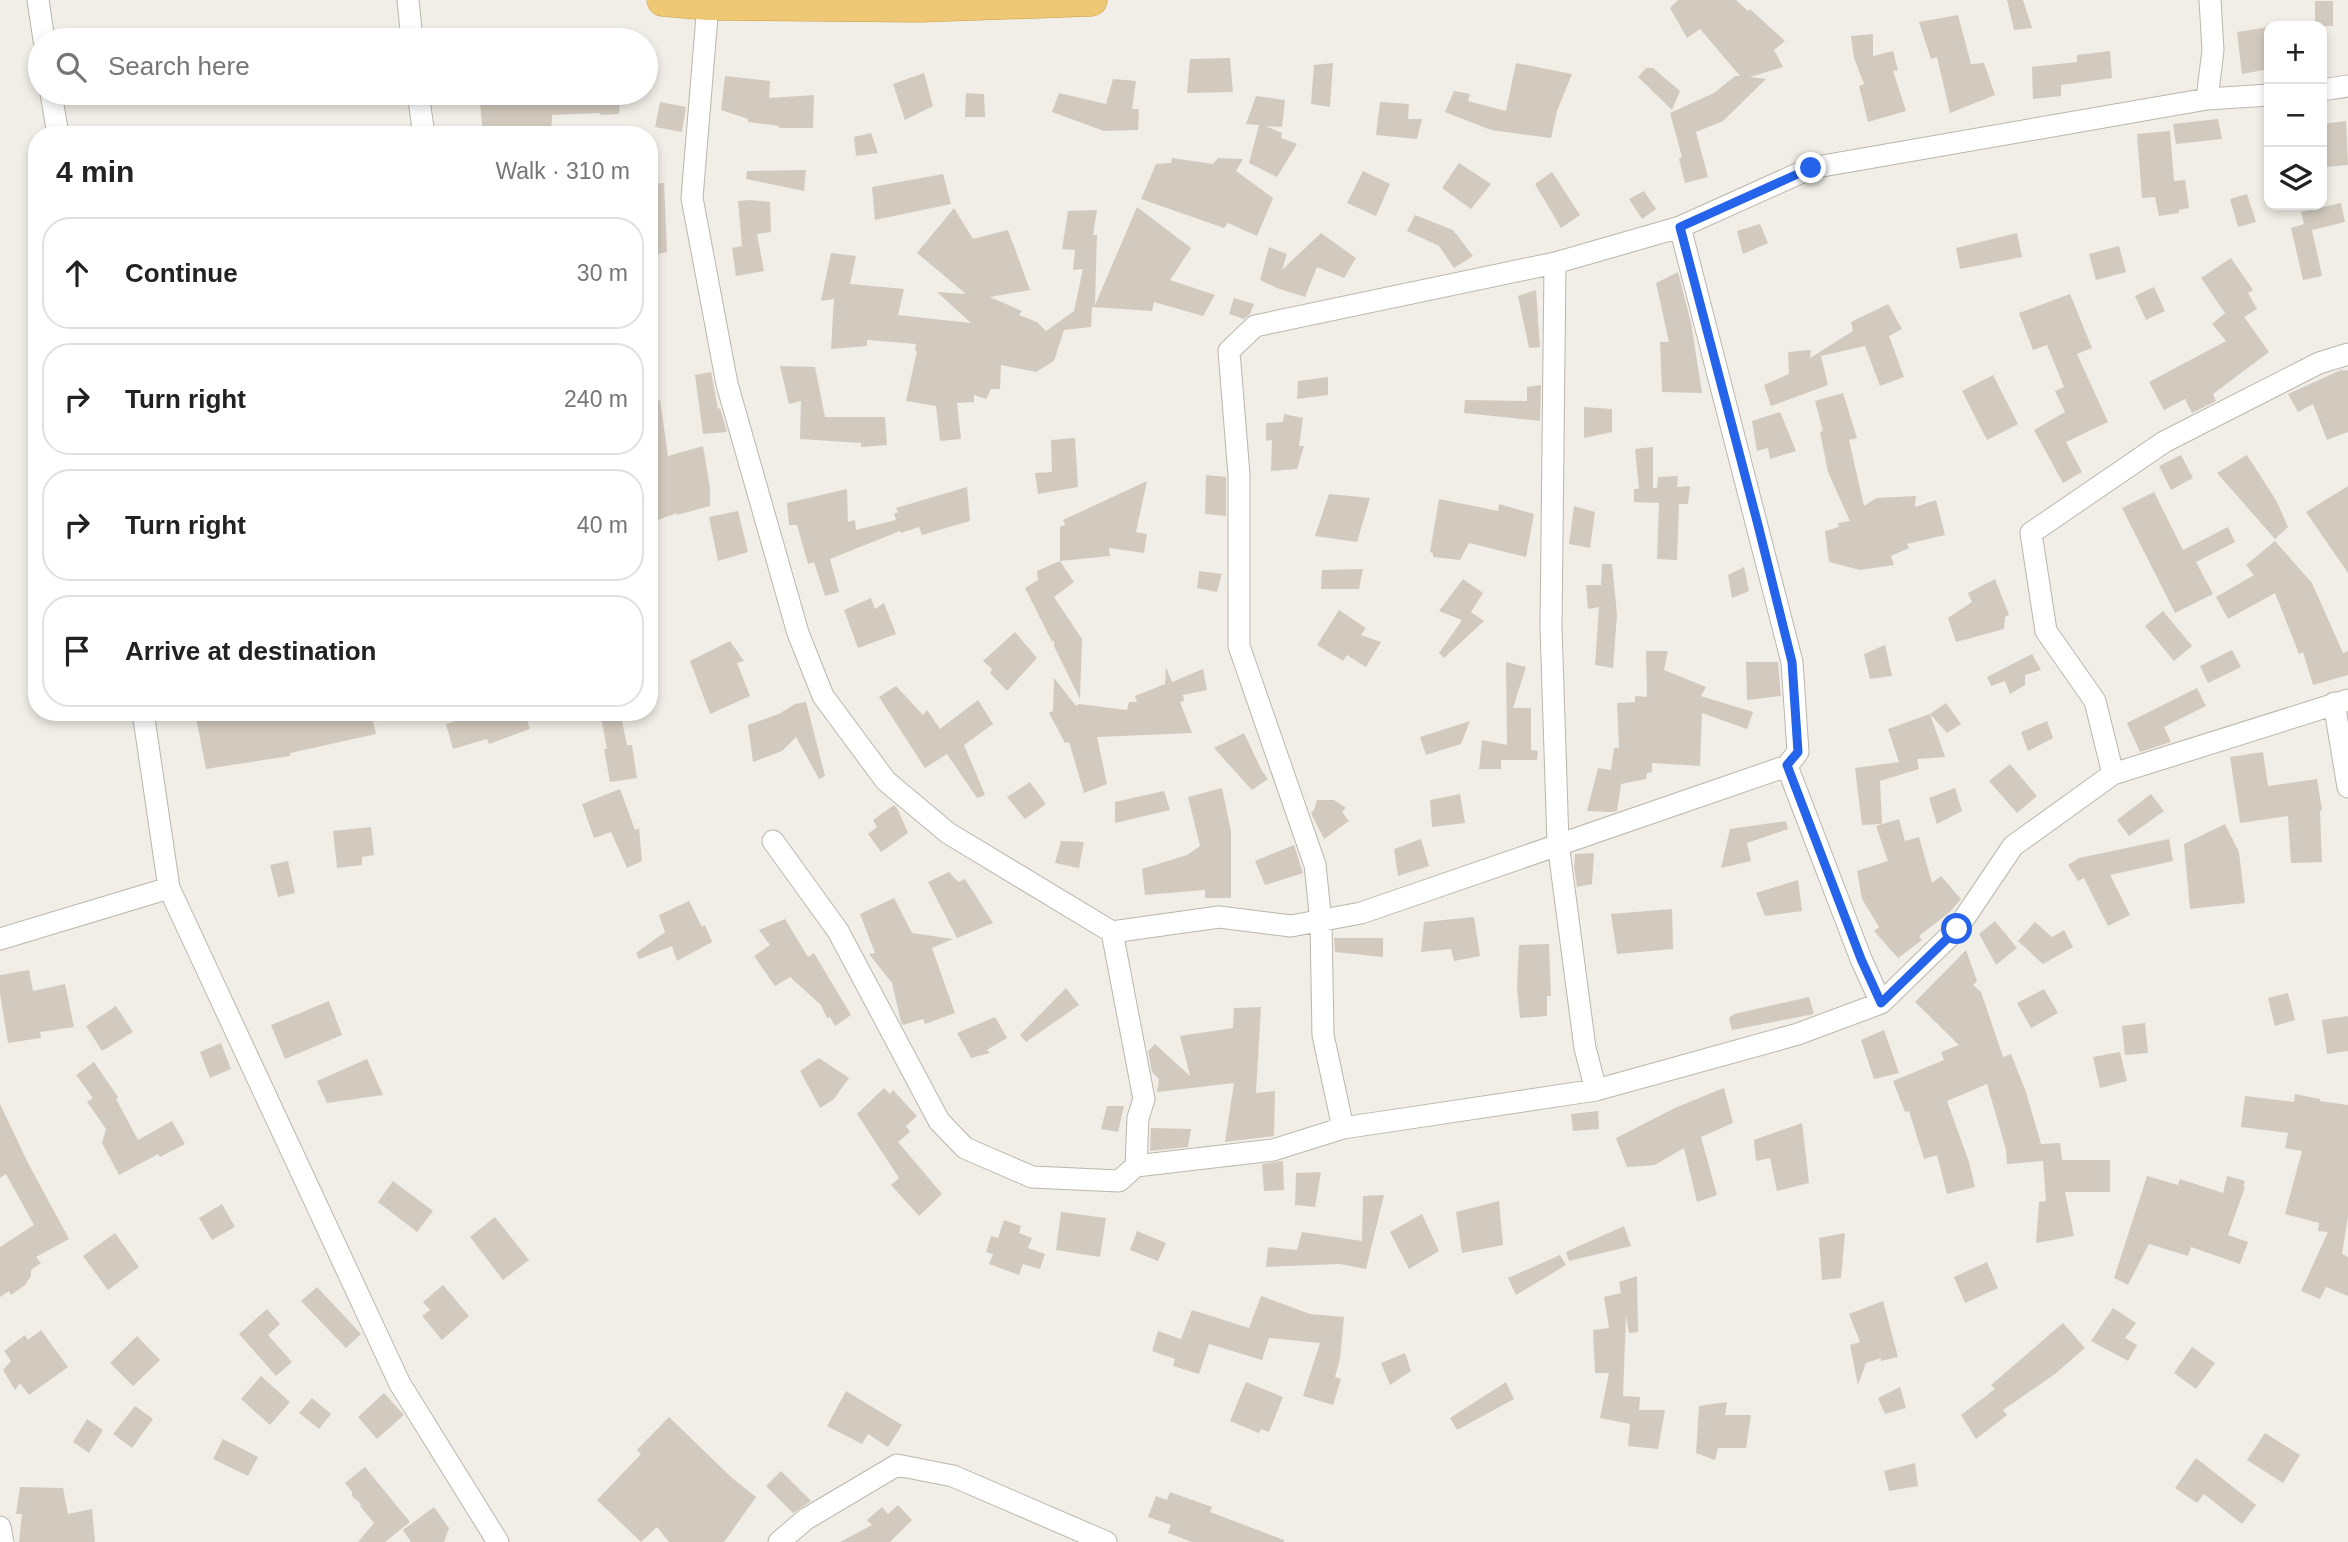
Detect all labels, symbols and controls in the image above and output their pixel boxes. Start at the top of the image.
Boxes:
map controls [2264,21,2327,210]
button: + [2264,21,2327,84]
search box [28,28,658,105]
icon: search [52,48,90,86]
text: Search here [108,51,250,81]
button: − [2264,84,2327,147]
button: layers [2264,147,2327,210]
route end [1795,152,1826,183]
text: 4 min [56,155,134,188]
text: Walk · 310 m [495,158,630,184]
icon: ahead [58,254,96,292]
text: Continue [125,258,238,288]
text: 30 m [577,260,628,286]
icon: right [58,380,96,418]
text: Turn right [125,384,246,414]
text: 240 m [564,386,628,412]
icon: right [58,506,96,544]
text: Turn right [125,510,246,540]
text: 40 m [577,512,628,538]
icon: arrive [58,632,96,670]
text: Arrive at destination [125,636,376,666]
route start [1941,913,1972,944]

